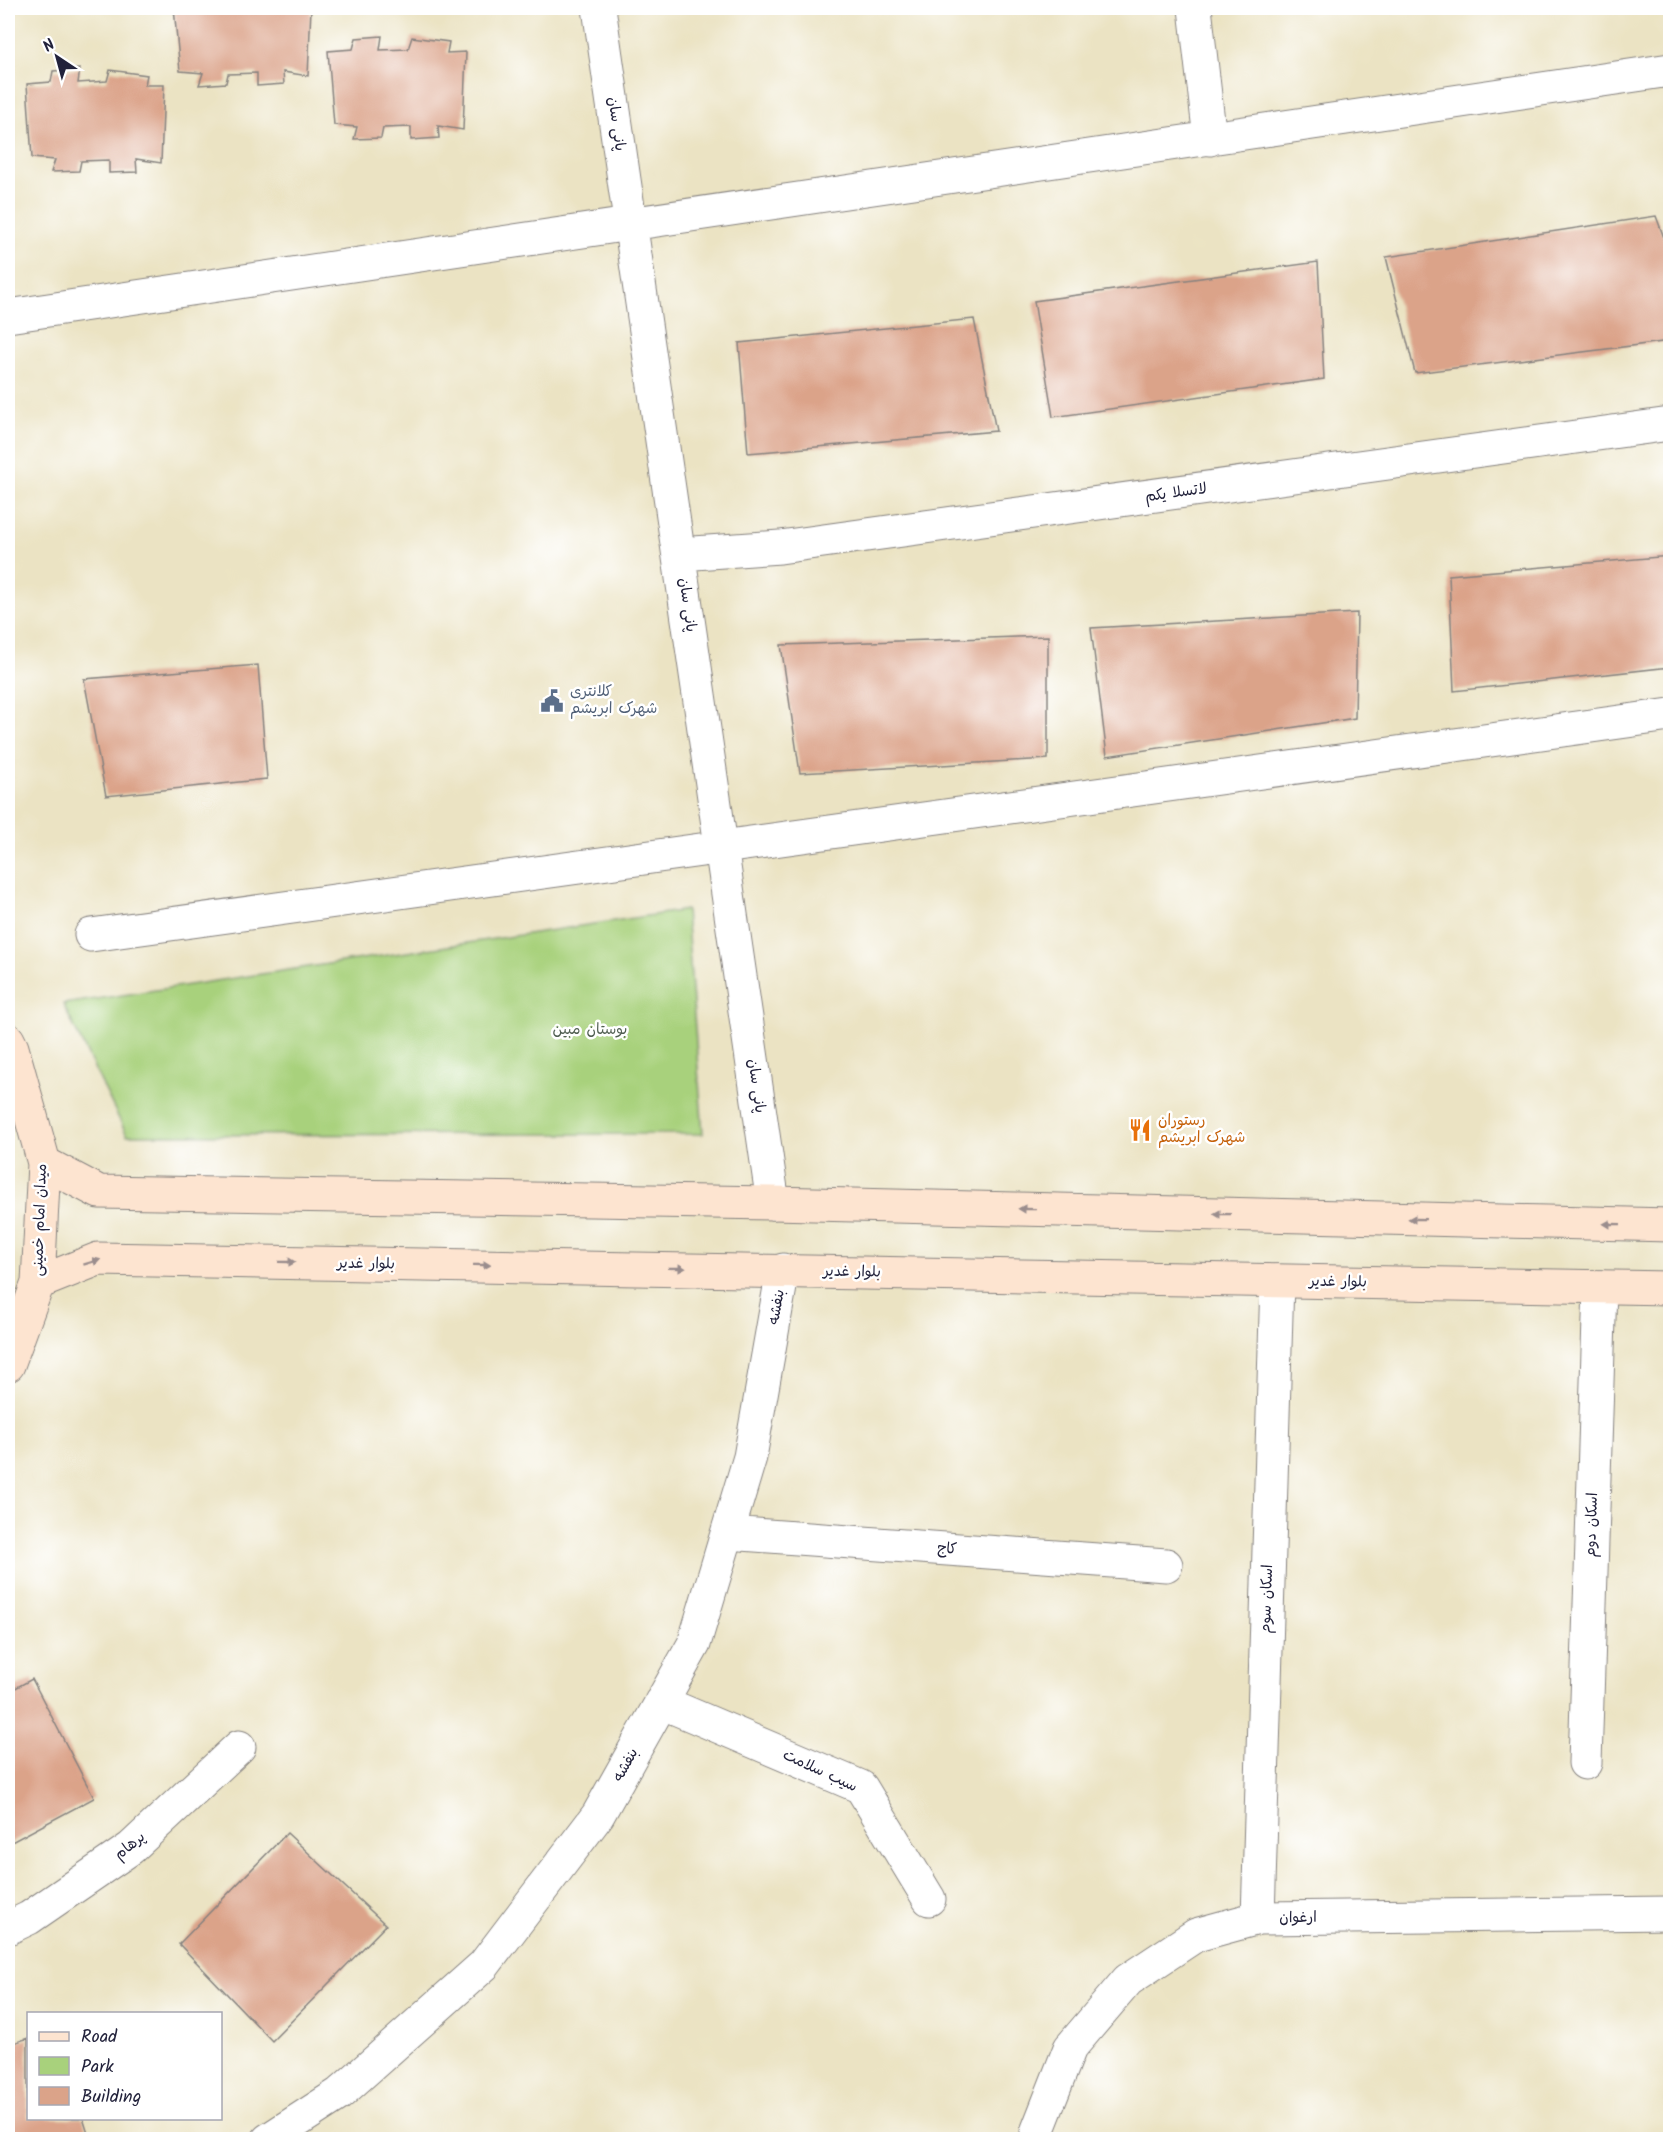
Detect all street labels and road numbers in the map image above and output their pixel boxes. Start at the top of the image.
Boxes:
street label: پانی سان [600,95,632,153]
street label: لاتسلا یکم [1144,477,1208,509]
street label: پانی سان [671,576,703,634]
street label: پانی سان [740,1057,772,1115]
street label: میدان امام خمینی [26,1163,54,1277]
street label: بلوار غدیر [335,1251,395,1277]
street label: بلوار غدیر [821,1259,881,1285]
street label: بلوار غدیر [1307,1269,1367,1295]
street label: بنفشه [762,1287,792,1327]
street label: اسکان دوم [1579,1492,1605,1558]
street label: کاج [936,1536,958,1562]
street label: اسکان سوم [1254,1564,1280,1634]
street label: سیب سلامت [779,1743,861,1799]
street label: بنفشه [607,1744,645,1786]
street label: پرهام [109,1826,151,1866]
street label: ارغوان [1279,1906,1317,1930]

